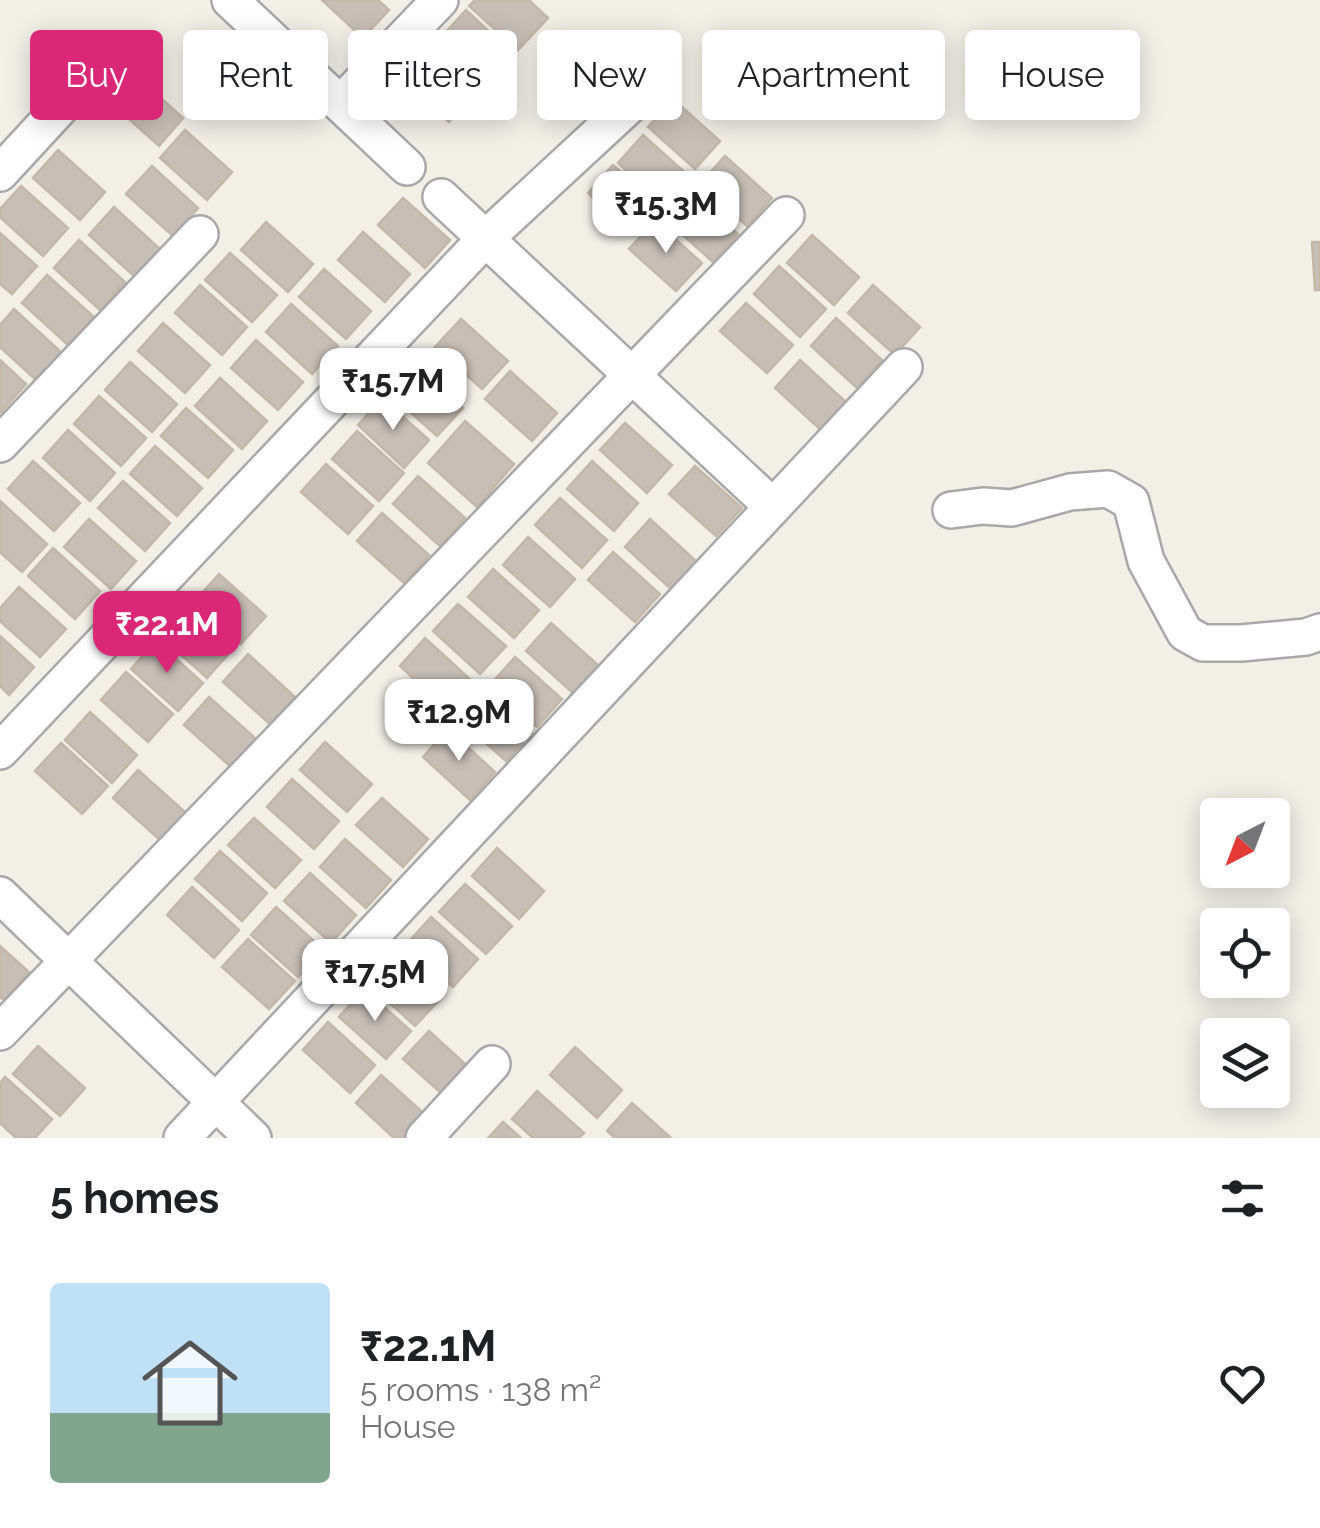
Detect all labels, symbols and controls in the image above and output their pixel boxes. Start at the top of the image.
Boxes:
chip: Buy [30,30,163,120]
chip: Rent [183,30,328,120]
chip: Filters [348,30,517,120]
chip: New [537,30,682,120]
chip: Apartment [702,30,945,120]
chip: House [965,30,1140,120]
pin: ₹15.3M [585,171,747,256]
text: ₹15.3M [614,185,718,222]
pin: ₹15.7M [312,348,474,433]
text: ₹15.7M [342,362,444,399]
pin: ₹22.1M [86,591,248,676]
text: ₹22.1M [115,605,219,642]
pin: ₹12.9M [378,679,540,764]
text: ₹12.9M [407,693,511,730]
north arrow [1200,798,1290,888]
map controls [1200,798,1290,1108]
button: locate [1200,908,1290,998]
pin: ₹17.5M [294,939,456,1024]
text: ₹17.5M [324,953,426,990]
button: layers [1200,1018,1290,1108]
icon: filters [1215,1171,1270,1226]
text: 5 homes [50,1174,219,1223]
text: ₹22.1M [360,1322,496,1371]
icon: home [130,1323,250,1443]
icon: heart [1215,1356,1270,1411]
text: 5 rooms · 138 m² [360,1371,601,1408]
text: House [360,1408,456,1445]

